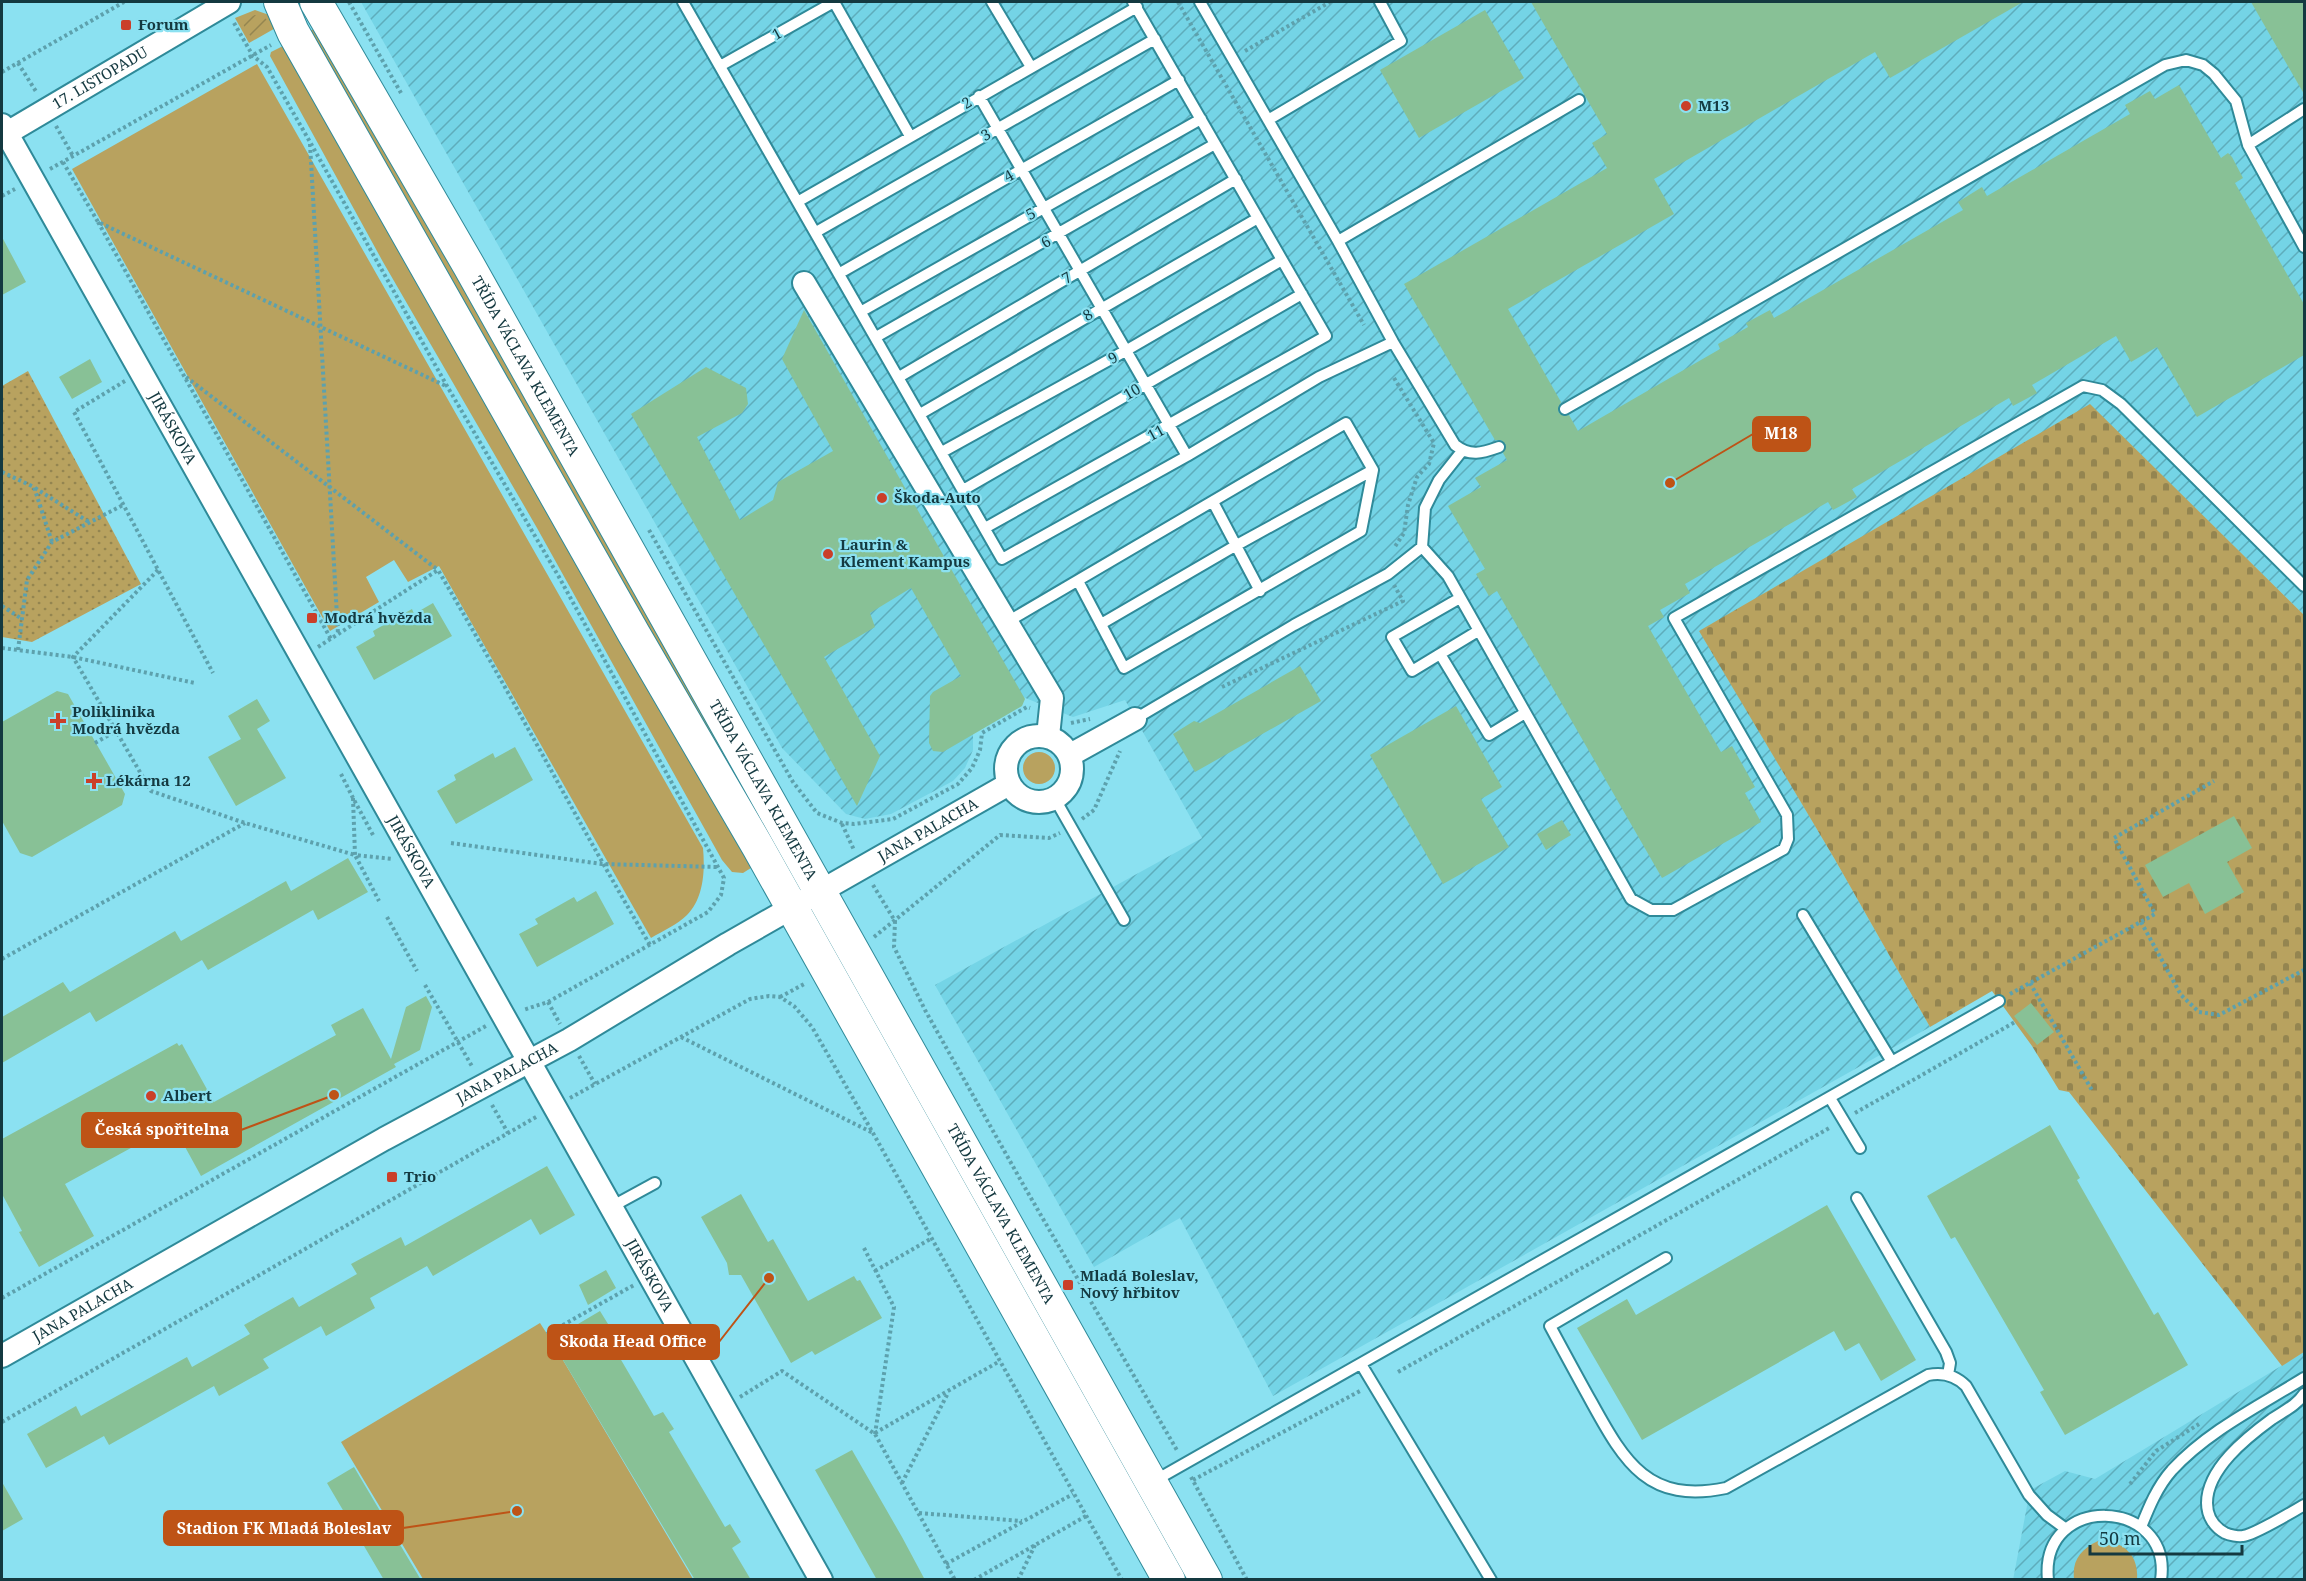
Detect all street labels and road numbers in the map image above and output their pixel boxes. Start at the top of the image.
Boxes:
street label: 1 [768,22,785,44]
street label: 17. LISTOPADU [48,41,151,113]
street label: 2 [958,91,975,113]
street label: 3 [977,123,994,145]
street label: 4 [1000,164,1018,186]
street label: 5 [1022,202,1039,224]
street label: 6 [1037,230,1054,252]
street label: 7 [1058,266,1075,288]
street label: TŘÍDA VÁCLAVA KLEMENTA [468,272,585,460]
street label: 8 [1079,303,1096,325]
street label: 9 [1104,346,1121,368]
street label: 10 [1119,378,1144,404]
street label: JIRÁSKOVA [145,387,202,468]
street label: 11 [1143,419,1168,445]
street label: TŘÍDA VÁCLAVA KLEMENTA [705,696,822,883]
street label: JANA PALACHA [873,793,981,866]
street label: JIRÁSKOVA [383,811,441,891]
street label: JANA PALACHA [452,1037,561,1108]
street label: TŘÍDA VÁCLAVA KLEMENTA [943,1120,1060,1307]
street label: JIRÁSKOVA [622,1234,679,1315]
street label: JANA PALACHA [28,1273,136,1346]

